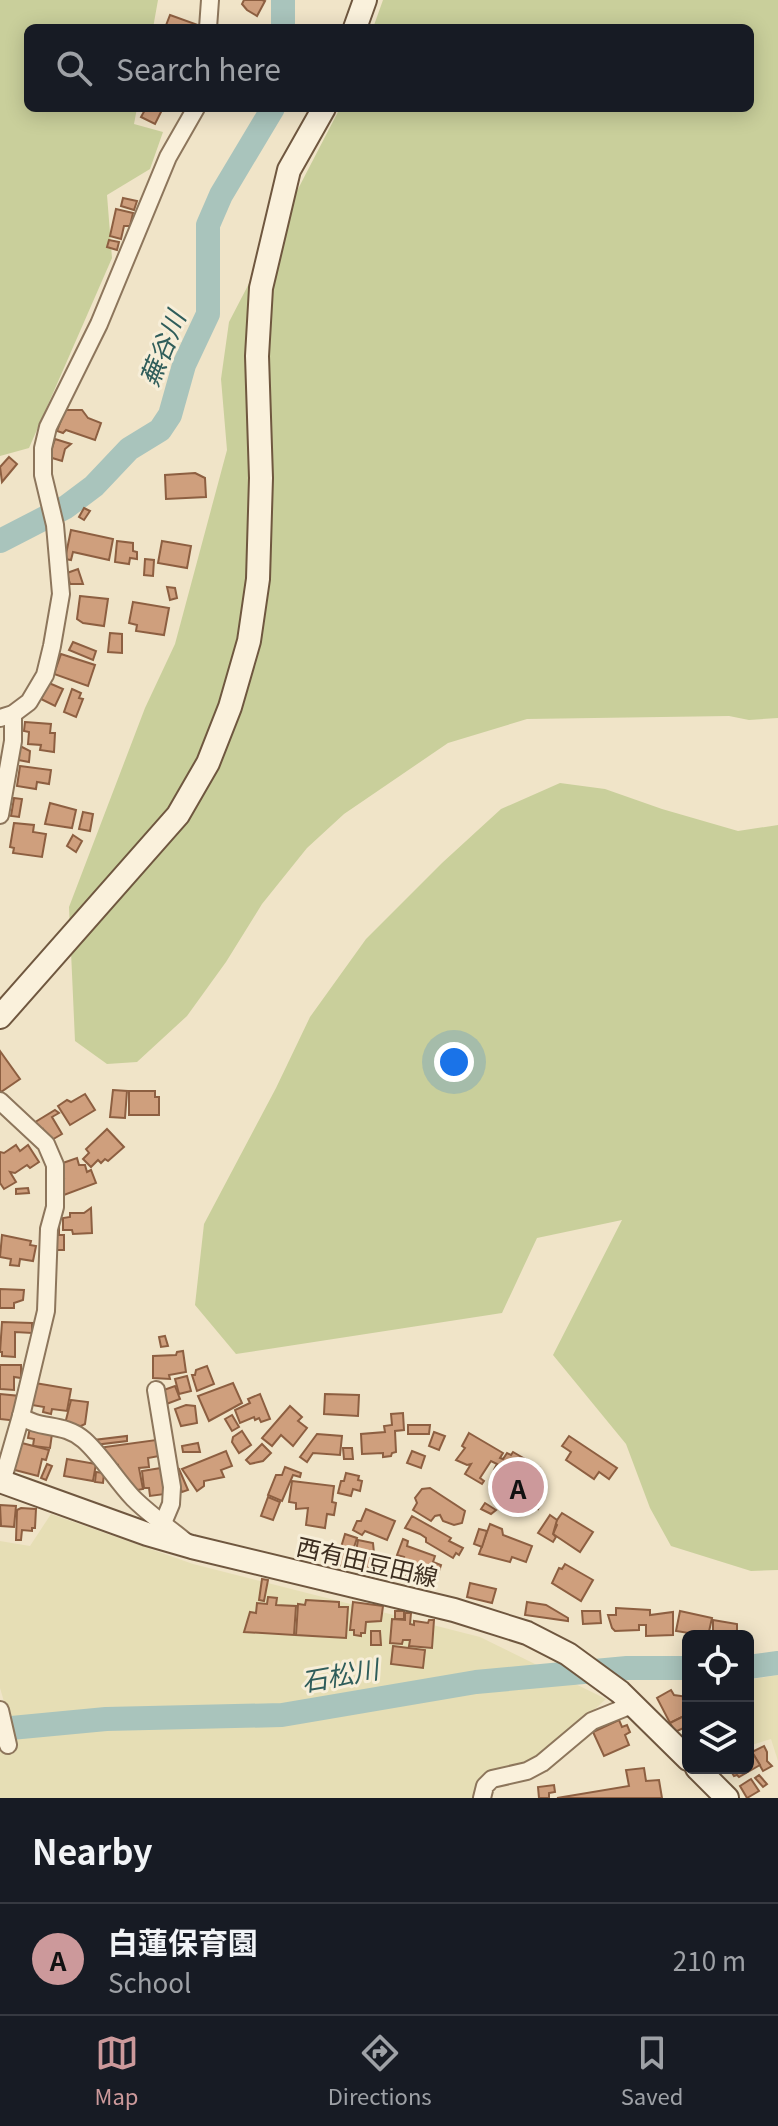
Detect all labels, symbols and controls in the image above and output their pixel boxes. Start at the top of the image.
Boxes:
search box [24,24,754,112]
icon: search [52,46,96,90]
text: Search here [116,46,281,90]
water label: 蕪谷川 [129,302,194,391]
your location [434,1042,474,1082]
pin: A [492,1457,544,1517]
street label: 西有田豆田線 [293,1527,442,1594]
map controls [682,1630,754,1774]
button: locate [682,1630,754,1702]
water label: 石松川 [298,1648,384,1699]
button: layers [682,1702,754,1774]
text: Nearby [32,1826,152,1875]
text: 白蓮保育園 [108,1919,258,1963]
text: A [50,1941,66,1978]
text: 210 m [673,1941,746,1978]
text: School [108,1963,191,2000]
tab: Map [95,2031,139,2111]
tab: Directions [328,2031,432,2111]
tab: Saved [621,2031,683,2111]

